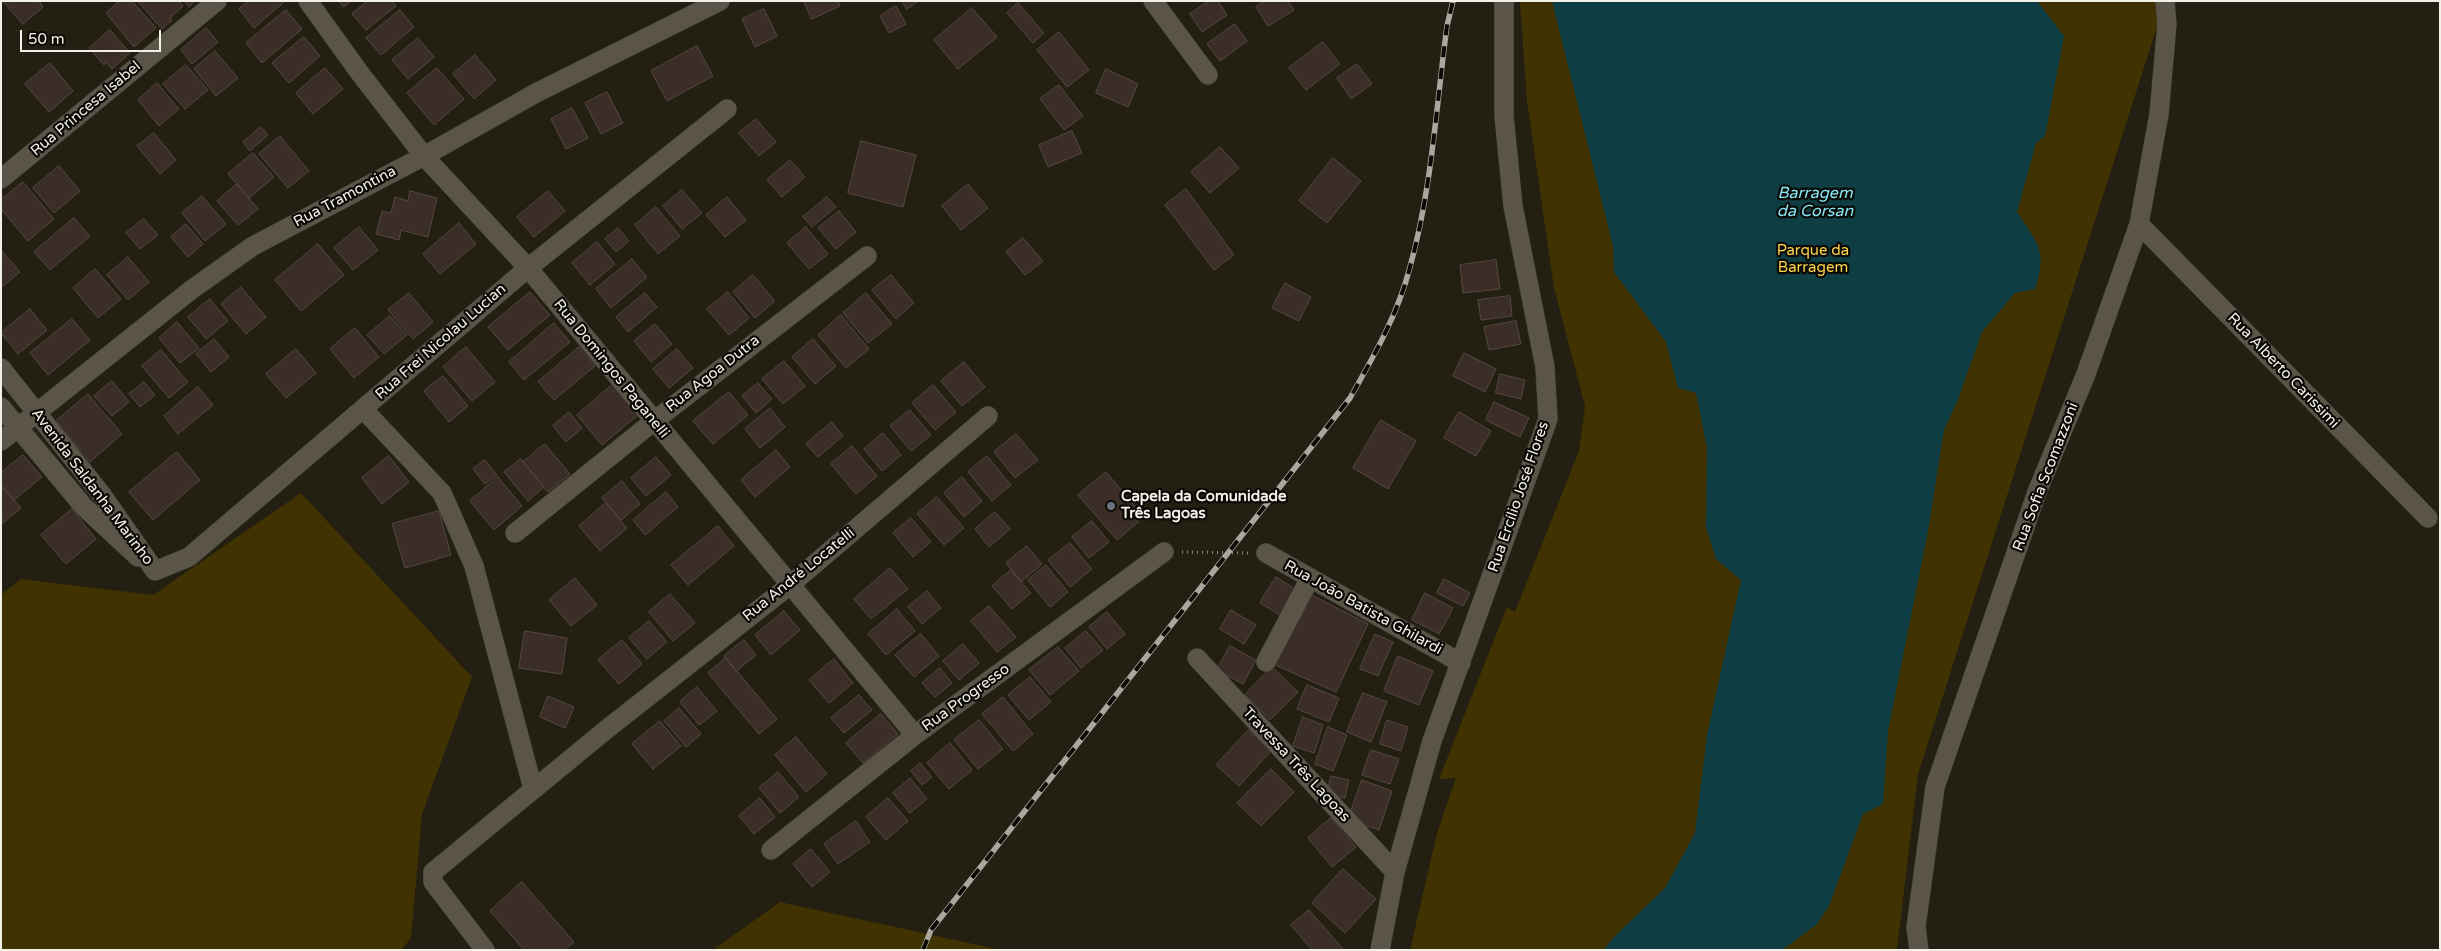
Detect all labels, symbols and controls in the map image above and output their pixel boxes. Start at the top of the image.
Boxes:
scale bar [22,20,164,52]
text: 50 m [28,30,65,48]
street label: Rua Princesa Isabel [27,58,145,160]
street label: Rua Tramontina [291,162,399,232]
water label: Barragem da Corsan [1777,184,1853,222]
park label: Parque da Barragem [1777,242,1849,277]
street label: Rua Frei Nicolau Lucian [372,280,510,404]
street label: Rua Domingos Paganelli [549,296,673,442]
street label: Rua Alberto Carissimi [2223,310,2343,432]
street label: Rua Agoa Dutra [662,332,764,416]
street label: Rua Sofia Scomazzoni [2009,400,2083,554]
street label: Avenida Saldanha Marinho [27,405,157,569]
street label: Rua Ercílio José Flores [1485,419,1553,575]
place label: Capela da Comunidade Três Lagoas [1121,488,1287,523]
marker: Capela da Comunidade Três Lagoas [1105,500,1117,512]
street label: Rua André Locatelli [739,524,859,626]
street label: Rua João Batista Ghilardi [1281,557,1445,659]
street label: Rua Progresso [919,660,1013,736]
street label: Travessa Três Lagoas [1238,704,1354,826]

